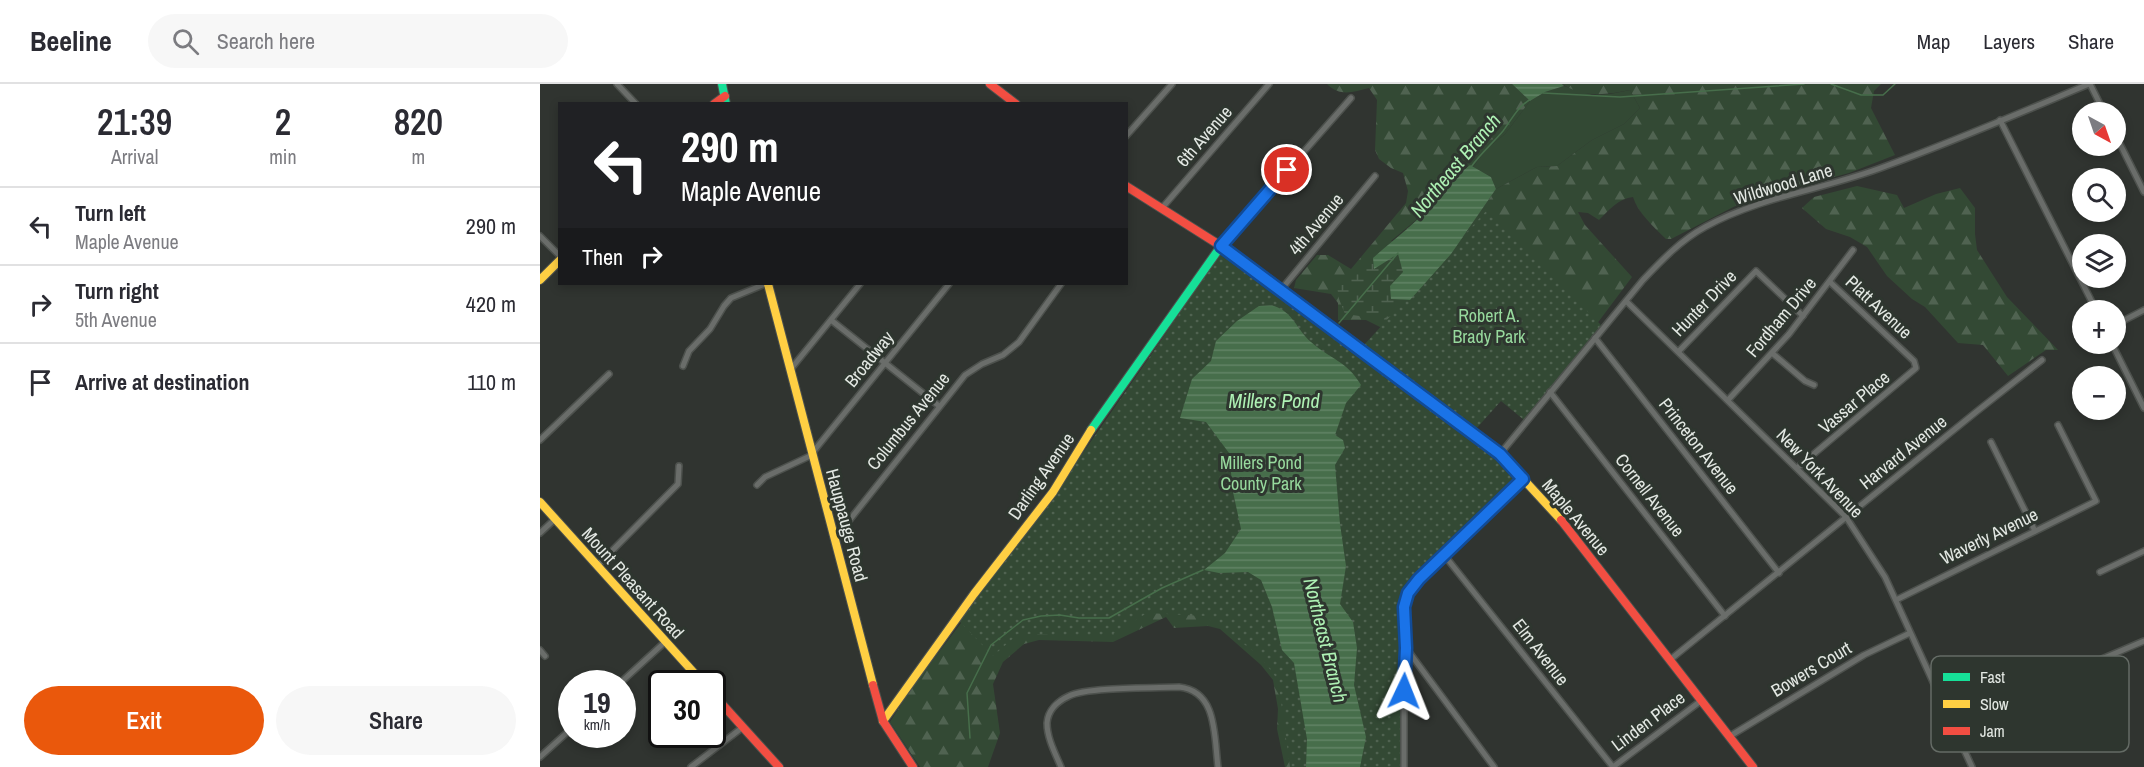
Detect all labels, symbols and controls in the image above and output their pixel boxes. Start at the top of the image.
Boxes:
search box [148,14,568,68]
text: Beeline [30,22,112,60]
icon: search [169,25,202,58]
text: Search here [217,26,315,56]
text: Map [1917,27,1950,56]
text: Layers [1983,27,2035,56]
text: Share [2068,27,2114,56]
text: 21:39 [97,98,172,146]
text: 2 [275,98,291,146]
text: 820 [394,98,443,146]
street label: 6th Avenue [1170,100,1238,172]
north arrow [2072,102,2126,156]
map controls [2072,102,2126,420]
water label: Northeast Branch [1404,107,1506,223]
text: 290 m [681,119,779,175]
icon: left [582,126,660,204]
text: Arrival [111,143,158,170]
text: min [269,143,297,170]
text: m [411,143,425,170]
pin [1261,144,1312,195]
icon: arrive [1270,153,1303,186]
street label: Wildwood Lane [1731,157,1835,211]
button: search [2072,168,2126,222]
text: Maple Avenue [681,173,821,209]
street label: 4th Avenue [1283,188,1349,260]
text: Turn left [75,198,146,228]
icon: left [24,210,57,243]
text: 290 m [466,211,516,241]
text: Maple Avenue [75,228,179,255]
button: layers [2072,234,2126,288]
icon: right [635,240,668,273]
text: Then [582,242,623,272]
street label: Hunter Drive [1666,264,1742,342]
street label: Platt Avenue [1840,270,1918,344]
street label: Fordham Drive [1740,272,1822,362]
text: Turn right [75,276,159,306]
icon: right [24,288,57,321]
text: 420 m [466,289,516,319]
button: + [2072,300,2126,354]
park label: Robert A. Brady Park [1452,303,1526,349]
text: 5th Avenue [75,306,157,333]
street label: Broadway [839,325,900,392]
street label: Vassar Place [1813,365,1895,439]
icon: arrive [24,366,57,399]
button: − [2072,366,2126,420]
text: Arrive at destination [75,367,249,397]
text: 110 m [467,367,516,397]
street label: Columbus Avenue [861,367,955,475]
water label: Millers Pond [1228,387,1320,414]
street label: Princeton Avenue [1653,392,1745,500]
street label: Harvard Avenue [1854,409,1952,495]
street label: New York Avenue [1771,423,1869,523]
street label: Darling Avenue [1002,428,1080,524]
street label: Cornell Avenue [1609,448,1691,542]
park label: Millers Pond County Park [1220,450,1302,496]
street label: Hauppauge Road [820,466,874,584]
street label: Maple Avenue [1536,473,1616,561]
street label: Waverly Avenue [1936,502,2042,570]
street label: Mount Pleasant Road [576,522,690,644]
water label: Northeast Branch [1297,575,1355,705]
street label: Elm Avenue [1507,613,1575,691]
street label: Bowers Court [1766,635,1856,703]
legend [1931,656,2129,752]
position arrow [1372,659,1436,723]
text: Fast [1980,666,2005,688]
speed limit sign: 30 [648,670,726,748]
text: 19 [583,682,611,722]
street label: Linden Place [1606,685,1690,757]
button: Exit [24,686,264,755]
button: Share [276,686,516,755]
text: Slow [1980,693,2009,715]
text: km/h [584,714,610,735]
text: Jam [1980,720,2005,742]

